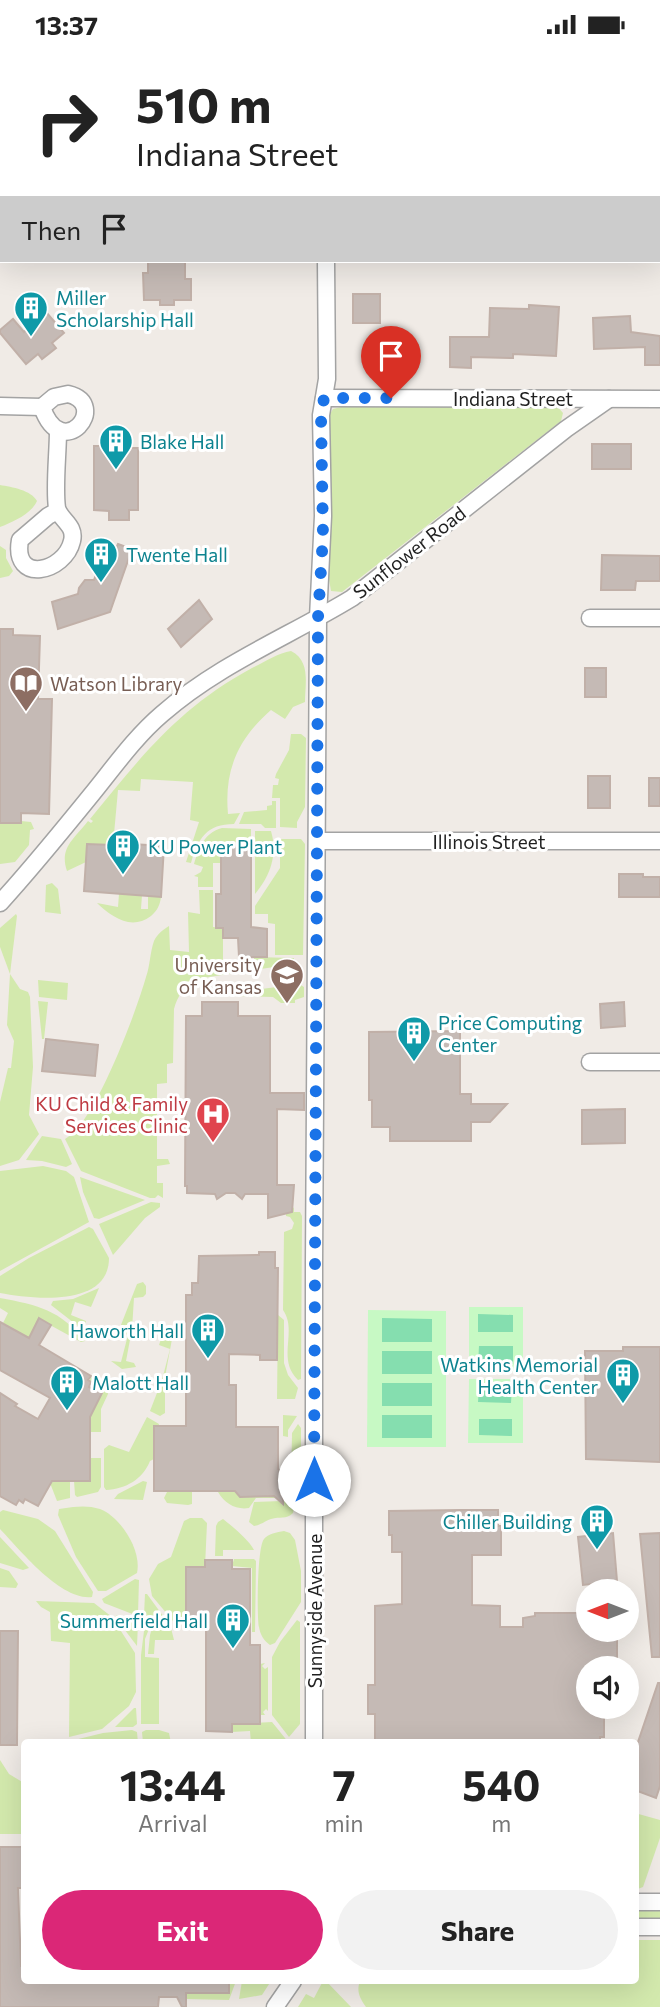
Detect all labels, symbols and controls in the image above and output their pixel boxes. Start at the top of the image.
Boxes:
text: 13:37 [35,9,98,40]
text: 510 m [136,73,271,133]
icon: right [21,77,112,168]
text: Indiana Street [136,133,338,173]
icon: arrive [95,210,133,248]
text: Then [21,214,81,245]
place label: Miller Scholarship Hall [56,286,194,331]
building icon: Miller Scholarship Hall [12,289,50,338]
pin [361,326,421,398]
icon: arrive [372,337,410,375]
street label: Indiana Street [453,387,573,410]
building icon: Blake Hall [97,422,135,471]
place label: Blake Hall [140,430,224,453]
street label: Sunflower Road [348,501,470,603]
building icon: Twente Hall [82,535,120,584]
place label: Twente Hall [126,543,228,566]
library icon: Watson Library [7,664,45,713]
place label: Watson Library [50,672,183,695]
building icon: KU Power Plant [104,827,142,876]
street label: Illinois Street [433,830,546,853]
place label: KU Power Plant [148,835,283,858]
place label: University of Kansas [175,953,262,998]
school or university icon: University of Kansas [268,956,306,1005]
place label: Price Computing Center [438,1011,582,1056]
building icon: Price Computing Center [395,1014,433,1063]
place label: KU Child & Family Services Clinic [35,1092,188,1137]
hospital icon: KU Child & Family Services Clinic [194,1095,232,1144]
building icon: Haworth Hall [189,1311,227,1360]
place label: Haworth Hall [70,1319,184,1342]
place label: Watkins Memorial Health Center [440,1353,598,1398]
building icon: Watkins Memorial Health Center [604,1356,642,1405]
building icon: Malott Hall [48,1363,86,1412]
place label: Malott Hall [92,1371,189,1394]
position arrow [277,1443,351,1517]
building icon: Chiller Building [578,1502,616,1551]
place label: Chiller Building [443,1510,572,1533]
street label: Sunnyside Avenue [303,1534,326,1688]
north arrow [576,1579,639,1641]
map controls [576,1579,639,1719]
building icon: Summerfield Hall [214,1601,252,1650]
place label: Summerfield Hall [60,1609,208,1632]
button: sound [576,1656,639,1719]
text: 13:44 [120,1758,226,1810]
text: 7 [332,1758,356,1810]
text: 540 [462,1758,540,1810]
text: Arrival [138,1809,207,1837]
text: min [324,1809,364,1837]
text: m [491,1809,511,1837]
button: Exit [42,1890,323,1970]
button: Share [337,1890,618,1970]

